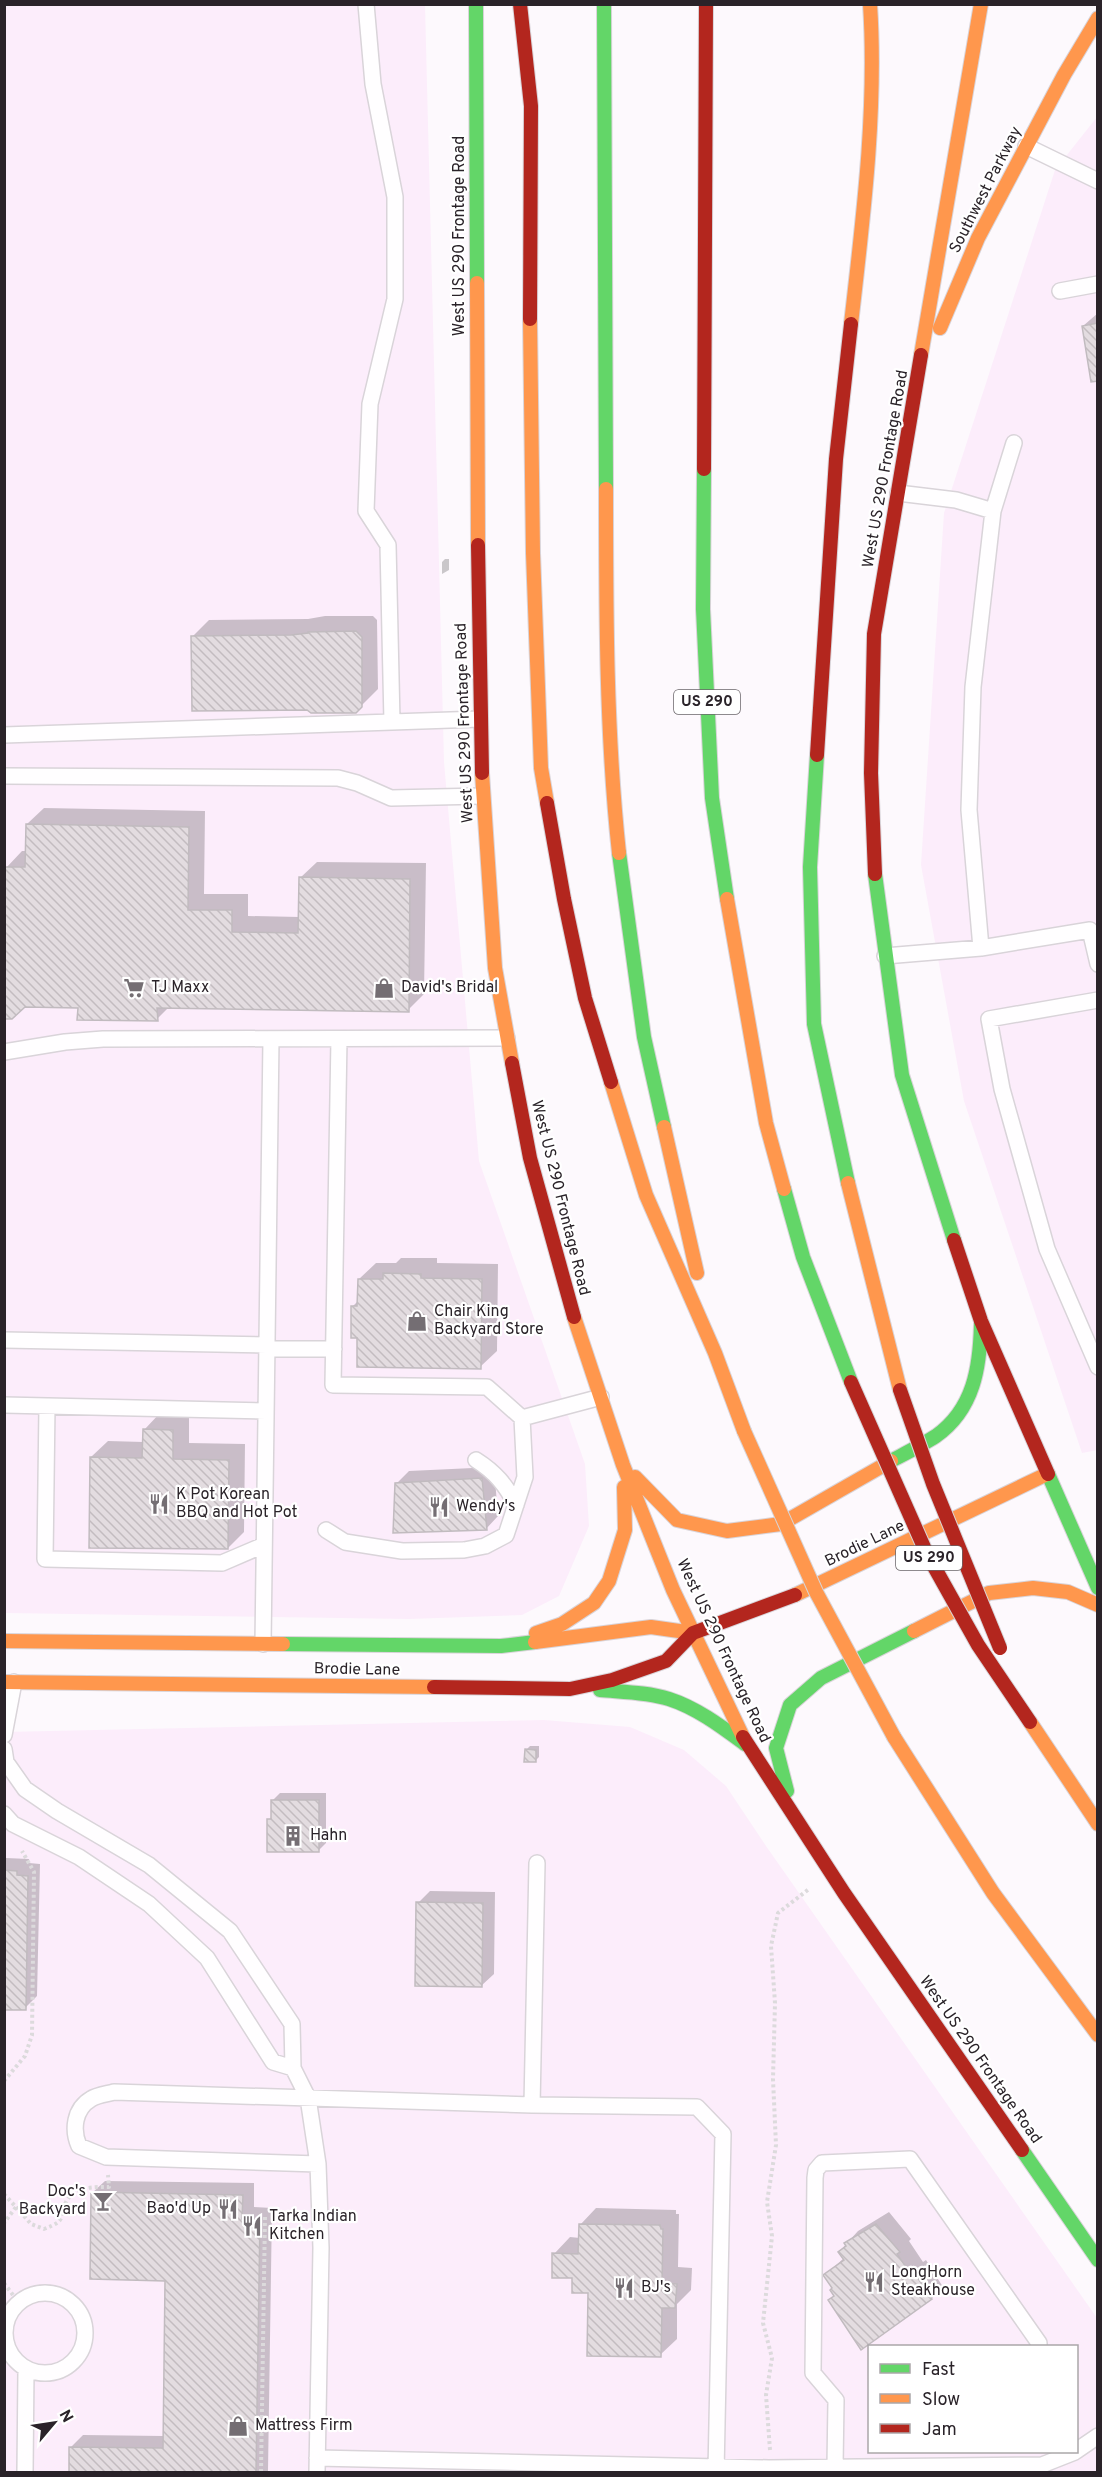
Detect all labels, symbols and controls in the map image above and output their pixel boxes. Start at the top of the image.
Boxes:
street label: Southwest Parkway [945,123,1027,257]
street label: West US 290 Frontage Road [450,136,470,336]
street label: West US 290 Frontage Road [859,369,913,569]
street label: West US 290 Frontage Road [452,622,478,824]
road number: US 290 [674,690,740,714]
supermarket icon: TJ Maxx [122,976,146,1000]
shop icon: David's Bridal [372,976,396,1000]
place label: TJ Maxx [151,978,209,998]
place label: David's Bridal [401,978,498,998]
street label: West US 290 Frontage Road [526,1098,594,1298]
place label: Chair King Backyard Store [434,1302,544,1340]
shop icon: Chair King Backyard Store [405,1309,429,1333]
place label: K Pot Korean BBQ and Hot Pot [176,1485,298,1523]
restaurant icon: K Pot Korean BBQ and Hot Pot [147,1492,171,1516]
restaurant icon: Wendy's [427,1495,451,1519]
place label: Wendy's [456,1497,516,1517]
street label: Brodie Lane [822,1516,908,1572]
road number: US 290 [896,1546,962,1570]
street label: West US 290 Frontage Road [672,1556,774,1746]
street label: Brodie Lane [314,1659,400,1681]
building icon: Hahn [281,1824,305,1848]
place label: Hahn [310,1826,347,1846]
street label: West US 290 Frontage Road [914,1972,1046,2148]
place label: Doc's Backyard [19,2182,86,2220]
bar icon: Doc's Backyard [91,2189,115,2213]
restaurant icon: Bao'd Up [216,2197,240,2221]
place label: Bao'd Up [147,2199,211,2219]
place label: Tarka Indian Kitchen [269,2207,357,2245]
restaurant icon: Tarka Indian Kitchen [240,2214,264,2238]
place label: LongHorn Steakhouse [891,2263,975,2301]
restaurant icon: LongHorn Steakhouse [862,2270,886,2294]
restaurant icon: BJ's [612,2276,636,2300]
place label: BJ's [641,2278,671,2298]
legend [868,2345,1078,2453]
text: Fast [922,2359,955,2382]
text: Slow [922,2389,960,2412]
north arrow [24,2393,84,2453]
text: N [54,2407,77,2427]
shop icon: Mattress Firm [226,2414,250,2438]
place label: Mattress Firm [255,2416,353,2436]
text: Jam [922,2419,957,2442]

